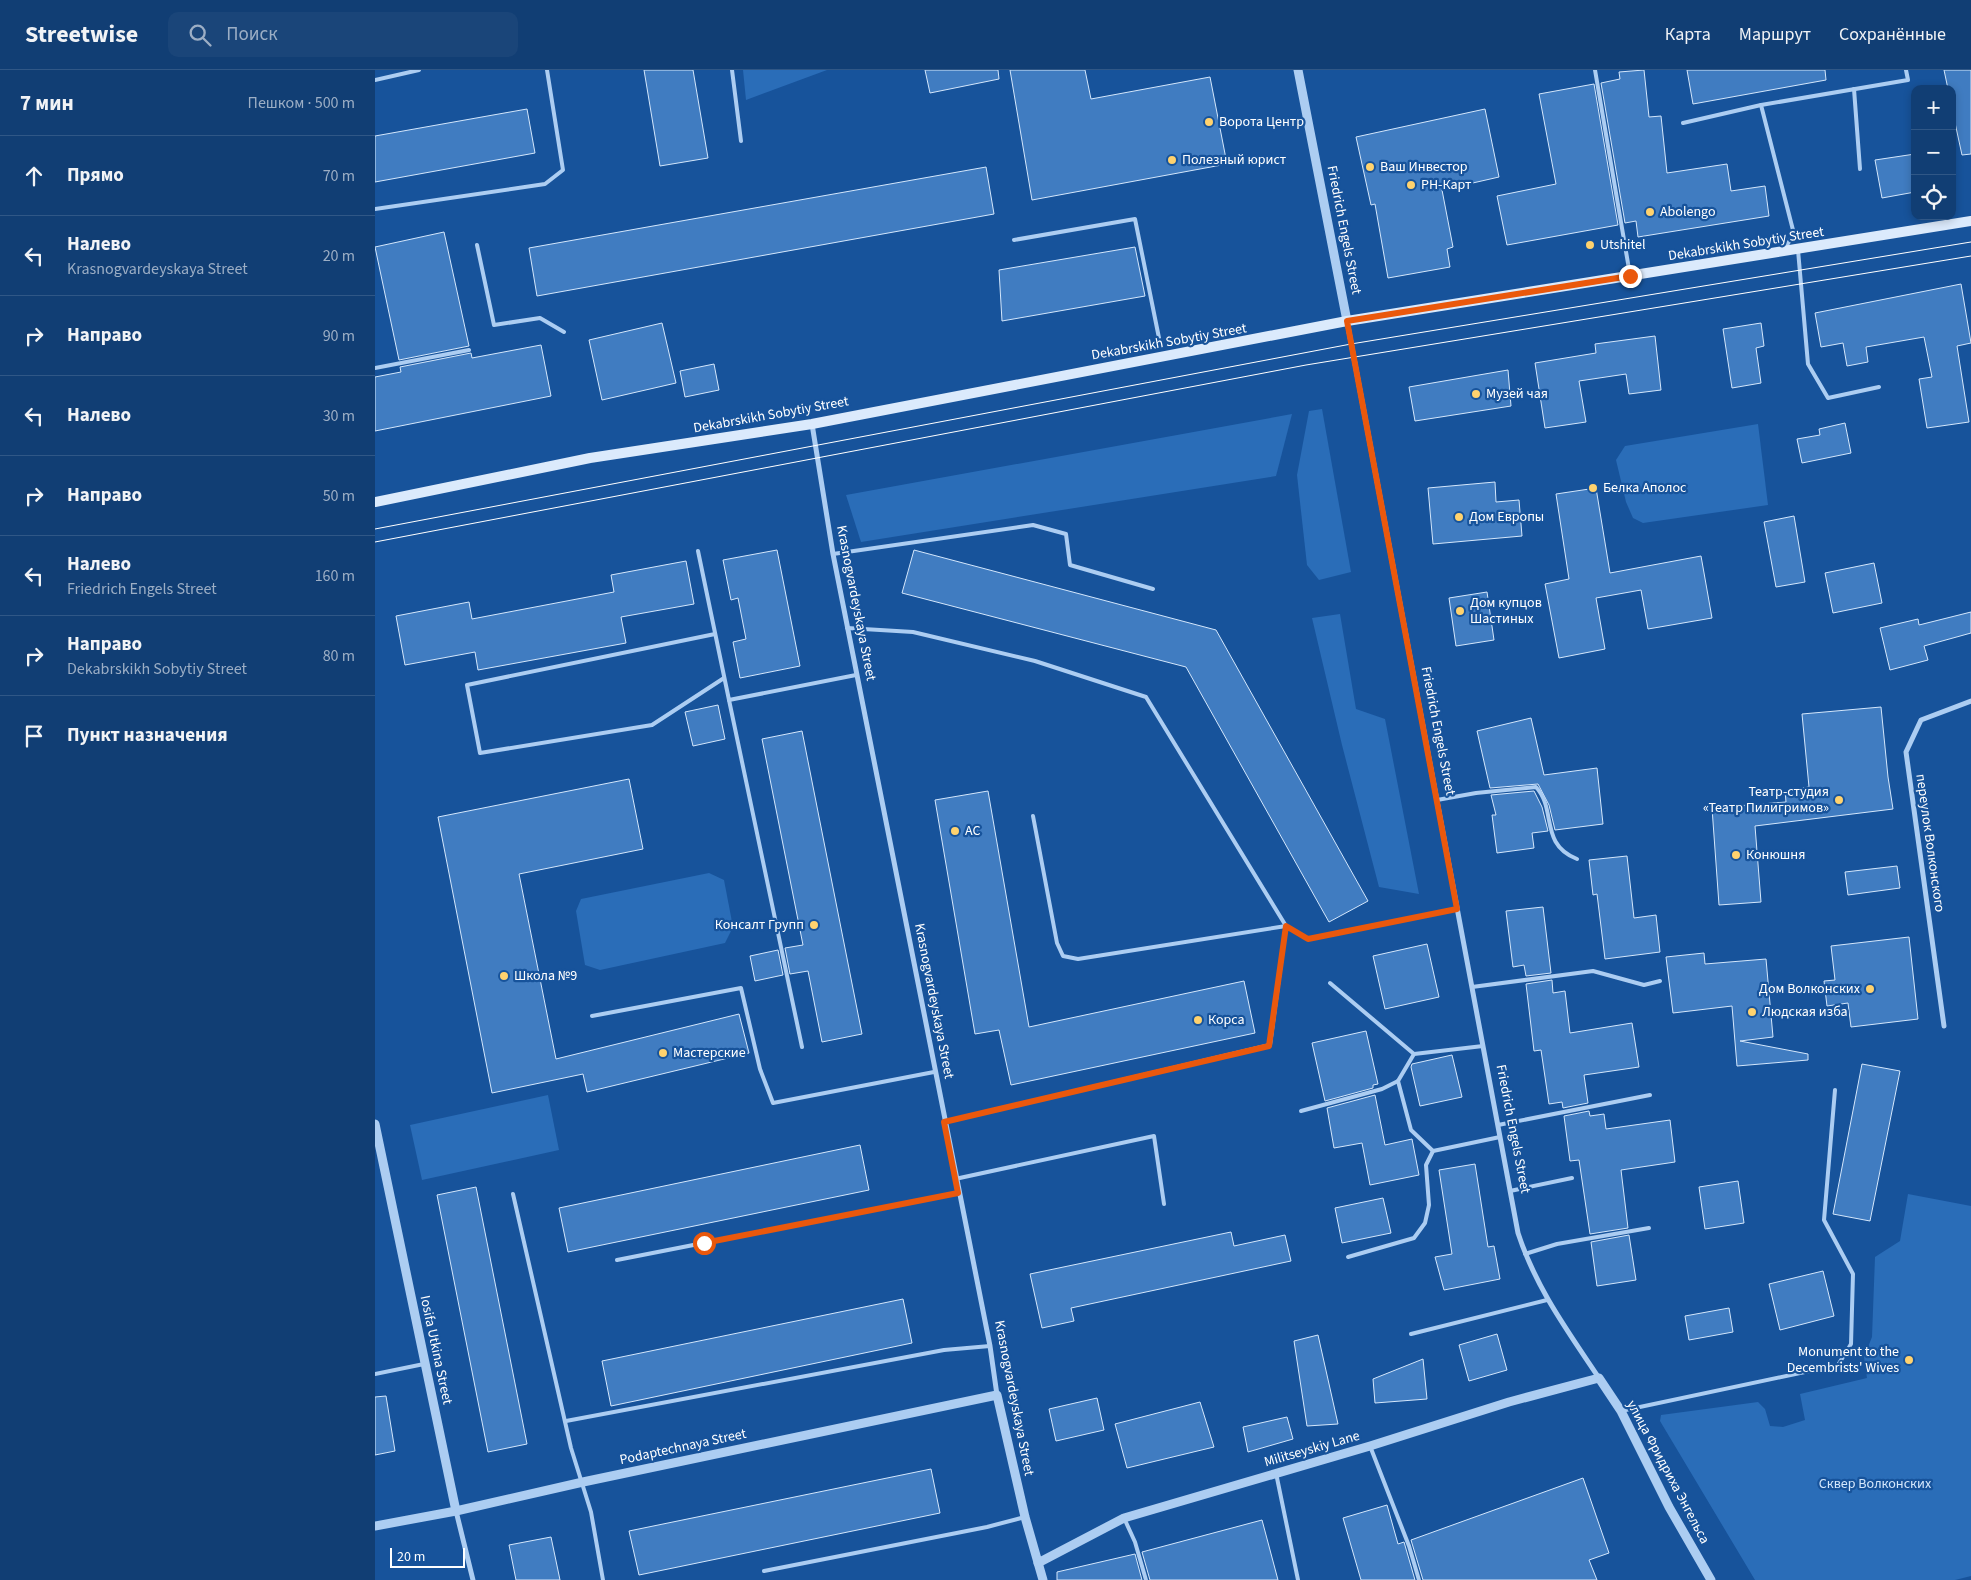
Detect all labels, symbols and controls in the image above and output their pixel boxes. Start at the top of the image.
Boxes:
search box [168,12,518,57]
text: Streetwise [25,17,138,52]
icon: search [186,21,214,49]
text: Поиск [226,21,278,48]
text: Карта [1665,22,1711,47]
text: Маршрут [1739,22,1811,47]
text: Сохранённые [1839,22,1946,47]
map controls [1911,85,1956,220]
button: + [1911,85,1956,130]
text: 7 мин [20,88,74,118]
text: Пешком · 500 m [248,92,355,114]
place label: Ворота Центр [1219,112,1304,132]
marker: Ворота Центр [1203,116,1215,128]
button: − [1911,130,1956,175]
place label: Полезный юрист [1182,150,1287,170]
marker: Полезный юрист [1166,154,1178,166]
place label: Ваш Инвестор [1380,157,1468,177]
marker: Ваш Инвестор [1364,161,1376,173]
icon: ahead [20,162,48,190]
text: Прямо [67,162,124,189]
street label: Friedrich Engels Street [1322,164,1366,296]
text: 70 m [323,165,355,187]
place label: РН-Карт [1421,175,1472,195]
button: locate [1911,175,1956,220]
marker: РН-Карт [1405,179,1417,191]
place label: Abolengo [1660,202,1716,222]
marker: Abolengo [1644,206,1656,218]
street label: Dekabrskikh Sobytiy Street [1667,222,1826,266]
text: Налево [67,231,131,258]
place label: Utshitel [1600,235,1646,255]
marker: Utshitel [1584,239,1596,251]
icon: left [20,242,48,270]
text: 20 m [323,245,355,267]
text: Krasnogvardeyskaya Street [67,258,248,280]
route end [1619,265,1642,288]
street label: Dekabrskikh Sobytiy Street [1090,318,1249,366]
icon: right [20,322,48,350]
text: Направо [67,322,142,349]
text: 90 m [323,325,355,347]
place label: Музей чая [1486,384,1548,404]
marker: Музей чая [1470,388,1482,400]
street label: Dekabrskikh Sobytiy Street [692,391,851,439]
icon: left [20,402,48,430]
text: Налево [67,402,131,429]
text: 30 m [323,405,355,427]
place label: Белка Аполос [1603,478,1687,498]
icon: right [20,482,48,510]
text: Направо [67,482,142,509]
marker: Белка Аполос [1587,482,1599,494]
text: 50 m [323,485,355,507]
place label: Дом Европы [1469,507,1544,527]
marker: Дом Европы [1453,511,1465,523]
street label: Krasnogvardeyskaya Street [831,524,881,683]
text: Налево [67,551,131,578]
icon: left [20,562,48,590]
text: 160 m [315,565,355,587]
text: Friedrich Engels Street [67,578,217,600]
place label: Дом купцов Шастиных [1470,593,1542,629]
marker: Дом купцов Шастиных [1454,605,1466,617]
text: Направо [67,631,142,658]
icon: right [20,642,48,670]
text: 80 m [323,645,355,667]
text: Dekabrskikh Sobytiy Street [67,658,247,680]
street label: Friedrich Engels Street [1416,665,1460,797]
icon: arrive [20,722,48,750]
text: Пункт назначения [67,722,228,749]
street label: переулок Волконского [1910,773,1950,913]
place label: Театр-студия «Театр Пилигримов» [1703,782,1829,818]
marker: Театр-студия «Театр Пилигримов» [1833,794,1845,806]
place label: АС [965,821,980,841]
marker: АС [949,825,961,837]
place label: Конюшня [1746,845,1805,865]
marker: Конюшня [1730,849,1742,861]
place label: Консалт Групп [715,915,804,935]
marker: Консалт Групп [808,919,820,931]
street label: Krasnogvardeyskaya Street [909,922,959,1081]
place label: Школа №9 [514,966,577,986]
marker: Школа №9 [498,970,510,982]
place label: Дом Волконских [1759,979,1861,999]
marker: Дом Волконских [1864,983,1876,995]
place label: Людская изба [1762,1002,1848,1022]
marker: Людская изба [1746,1006,1758,1018]
place label: Корса [1208,1010,1245,1030]
marker: Корса [1192,1014,1204,1026]
place label: Мастерские [673,1043,746,1063]
marker: Мастерские [657,1047,669,1059]
street label: Friedrich Engels Street [1491,1063,1535,1195]
route start [693,1232,716,1255]
street label: Iosifa Utkina Street [415,1294,457,1407]
street label: Krasnogvardeyskaya Street [989,1319,1039,1478]
place label: Monument to the Decembrists' Wives [1787,1342,1899,1378]
marker: Monument to the Decembrists' Wives [1903,1354,1915,1366]
street label: улица Фридриха Энгельса [1622,1397,1714,1547]
street label: Podaptechnaya Street [618,1424,748,1470]
street label: Militseyskiy Lane [1262,1426,1362,1472]
park label: Сквер Волконских [1819,1474,1932,1494]
scale bar [390,1545,465,1568]
text: 20 m [397,1547,425,1567]

